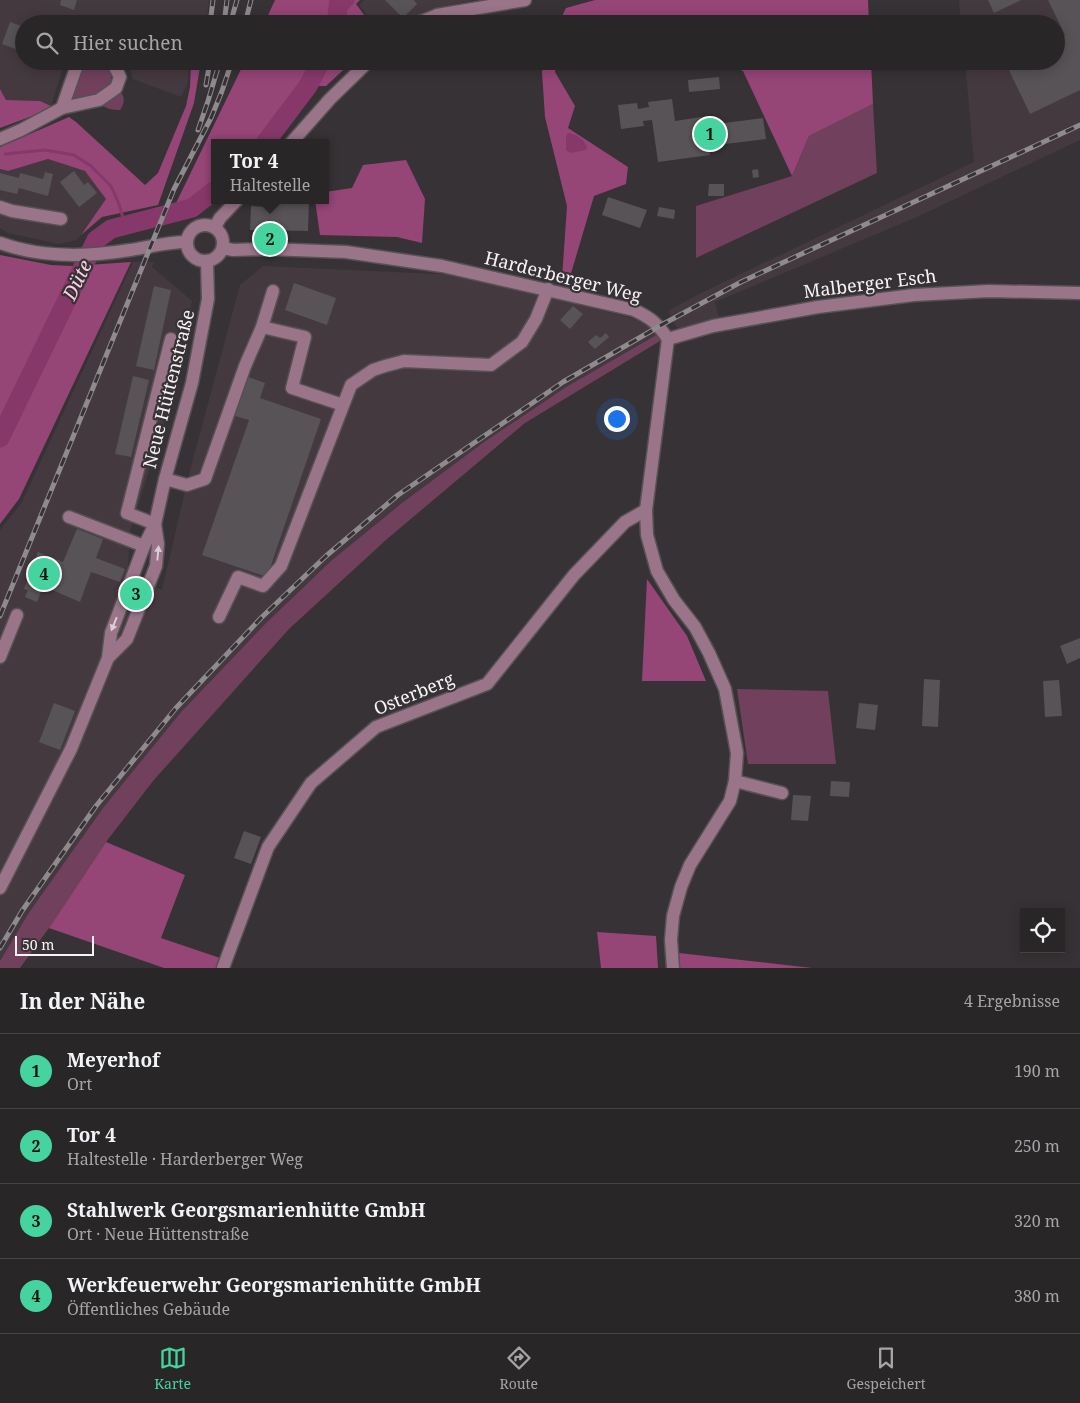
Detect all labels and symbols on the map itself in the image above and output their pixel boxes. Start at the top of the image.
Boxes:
pin: 1 [694,115,726,153]
pin: 2 [254,220,286,258]
street label: Harderberger Weg [482,245,644,307]
water label: Düte [56,256,98,305]
street label: Malberger Esch [802,263,938,303]
street label: Neue Hüttenstraße [137,307,199,471]
your location [604,406,630,432]
one-way arrow [154,545,162,561]
pin: 4 [28,555,60,593]
pin: 3 [120,575,152,613]
one-way arrow [110,617,118,632]
street label: Osterberg [370,666,458,720]
scale bar [15,933,94,956]

